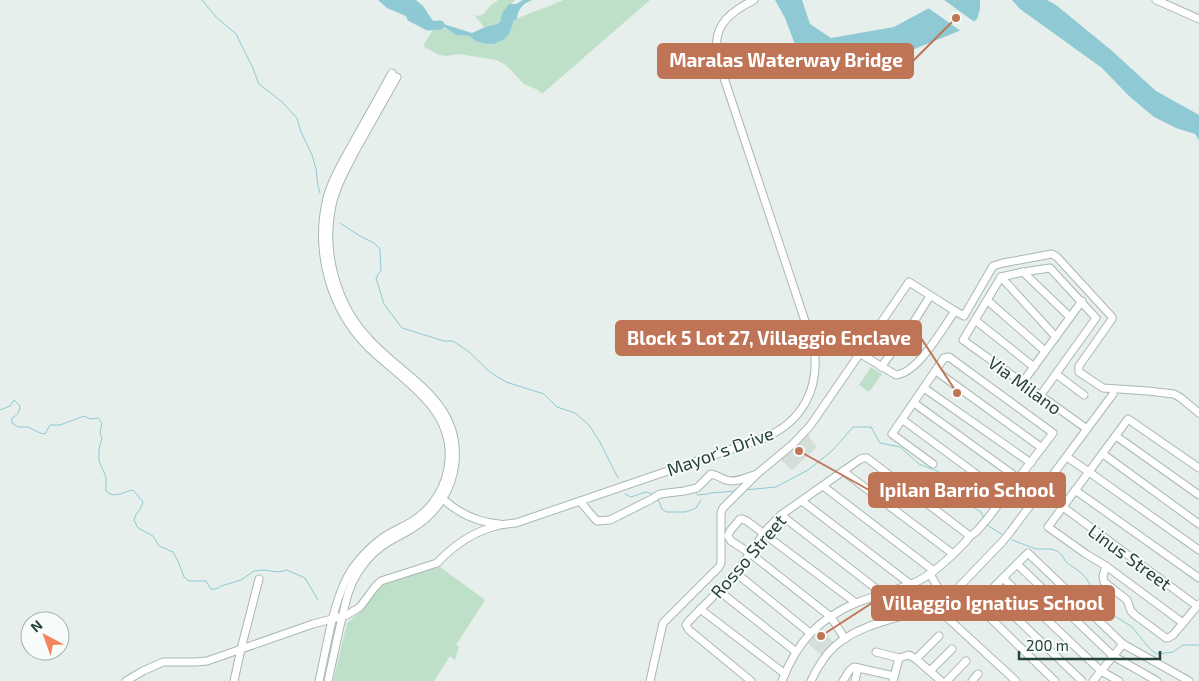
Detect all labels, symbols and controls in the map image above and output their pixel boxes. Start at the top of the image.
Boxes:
callout: Maralas Waterway Bridge [658,44,913,78]
text: Maralas Waterway Bridge [669,48,903,72]
callout: Block 5 Lot 27, Villaggio Enclave [616,321,921,355]
text: Block 5 Lot 27, Villaggio Enclave [627,326,911,349]
street label: Via Milano [984,351,1066,419]
street label: Mayor's Drive [664,421,776,481]
callout: Ipilan Barrio School [869,473,1065,507]
text: Ipilan Barrio School [879,478,1055,501]
street label: Rosso Street [706,510,790,602]
street label: Linus Street [1084,519,1176,595]
callout: Villaggio Ignatius School [872,586,1114,620]
text: Villaggio Ignatius School [882,591,1105,614]
north arrow [20,611,70,661]
text: N [27,616,46,636]
scale bar [1019,628,1160,660]
text: 200 m [1026,636,1069,654]

